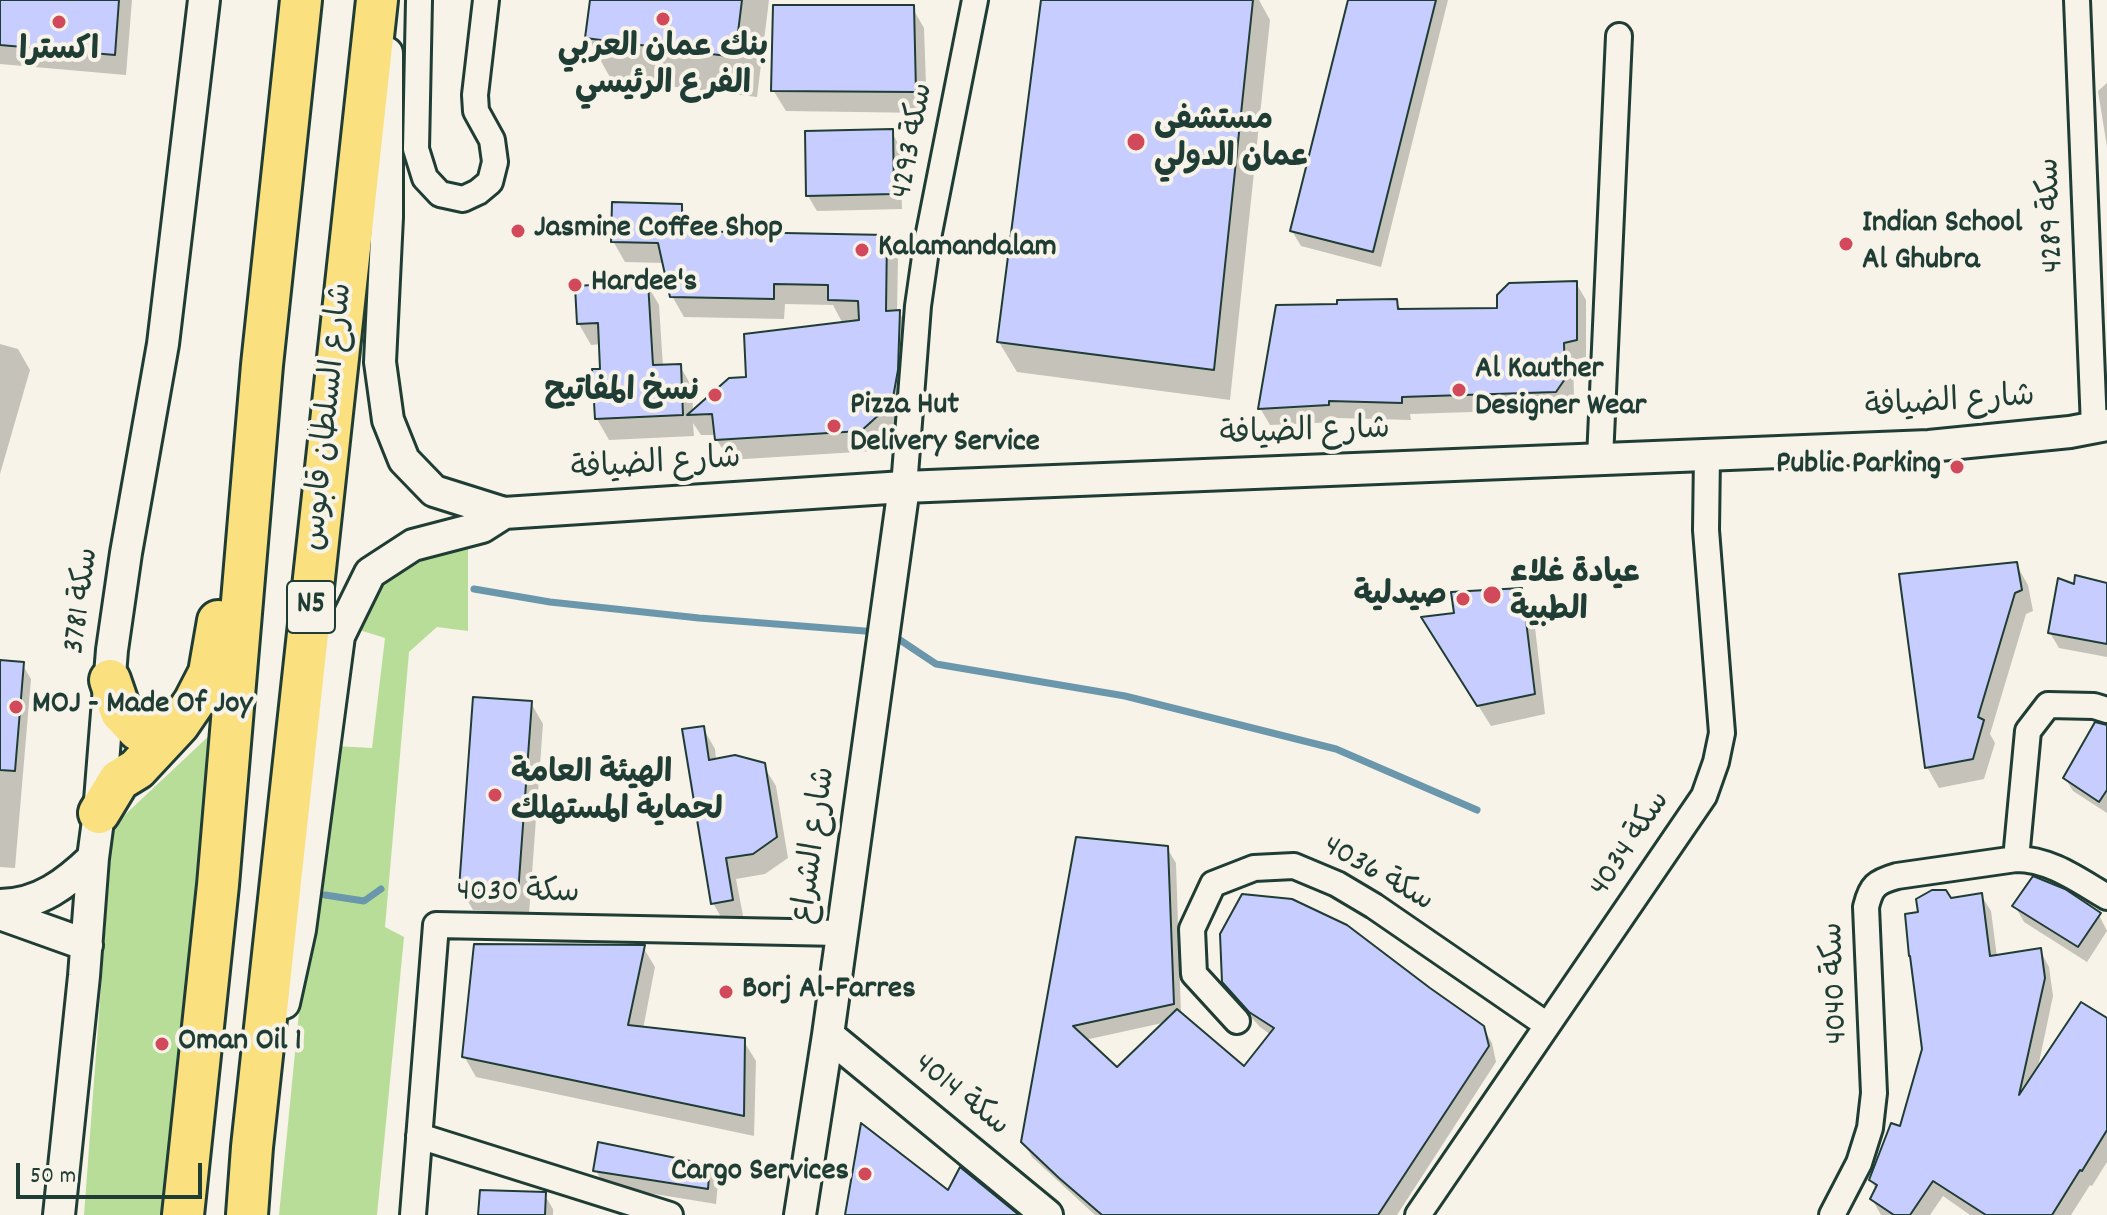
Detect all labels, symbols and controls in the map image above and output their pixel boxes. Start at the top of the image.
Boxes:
marker: بنك عمان العربي الفرع الرئيسي [654,10,672,28]
marker: اكسترا [50,13,68,31]
place label: بنك عمان العربي الفرع الرئيسي [558,32,768,107]
place label: اكسترا [19,35,99,73]
street label: سكة 4293 [885,80,945,202]
place label: مستشفى عمان الدولي [1154,105,1310,180]
marker: مستشفى عمان الدولي [1125,131,1147,153]
street label: سكة 4289 [2033,157,2075,273]
place label: Indian School Al Ghubra [1862,207,2022,282]
place label: Jasmine Coffee Shop [534,212,783,250]
marker: Jasmine Coffee Shop [509,222,527,240]
place label: Kalamandalam [878,231,1057,269]
marker: Indian School Al Ghubra [1837,235,1855,253]
marker: Kalamandalam [853,241,871,259]
place label: Hardee's [591,266,697,304]
marker: Hardee's [566,276,584,294]
street label: شارع السلطان قابوس [298,281,364,553]
place label: Al Kauther Designer Wear [1475,353,1646,428]
place label: نسخ المفاتيح [544,376,699,414]
street label: شارع الضيافة [1864,380,2036,430]
marker: Al Kauther Designer Wear [1450,381,1468,399]
marker: نسخ المفاتيح [706,386,724,404]
place label: Pizza Hut Delivery Service [850,389,1040,464]
street label: شارع الضيافة [1219,413,1391,457]
marker: Pizza Hut Delivery Service [825,417,843,435]
street label: شارع الضيافة [570,442,742,492]
place label: Public Parking [1776,448,1941,486]
marker: Public Parking [1948,458,1966,476]
street label: سكة 3781 [58,545,110,657]
place label: عيادة غلاء الطبية [1510,558,1640,633]
place label: صيدلية [1353,580,1447,618]
road number: N5 [287,581,335,633]
marker: عيادة غلاء الطبية [1481,584,1503,606]
marker: صيدلية [1454,590,1472,608]
place label: MOJ - Made Of Joy [32,688,252,726]
marker: MOJ - Made Of Joy [7,698,25,716]
place label: الهيئة العامة لحماية المستهلك [511,758,723,833]
street label: شارع الشراع [787,765,847,927]
street label: سكة 4034 [1583,785,1681,905]
marker: الهيئة العامة لحماية المستهلك [486,786,504,804]
street label: سكة 4036 [1315,829,1439,923]
street label: سكة 4030 [456,875,580,915]
street label: سكة 4040 [1817,921,1859,1045]
place label: Borj Al-Farres [742,973,916,1011]
marker: Borj Al-Farres [717,983,735,1001]
place label: Oman Oil 1 [178,1025,302,1063]
marker: Oman Oil 1 [153,1035,171,1053]
street label: سكة 4014 [905,1047,1015,1147]
scale bar [20,1147,206,1197]
place label: Cargo Services [671,1155,849,1193]
text: 50 m [30,1160,76,1194]
marker: Cargo Services [856,1165,874,1183]

